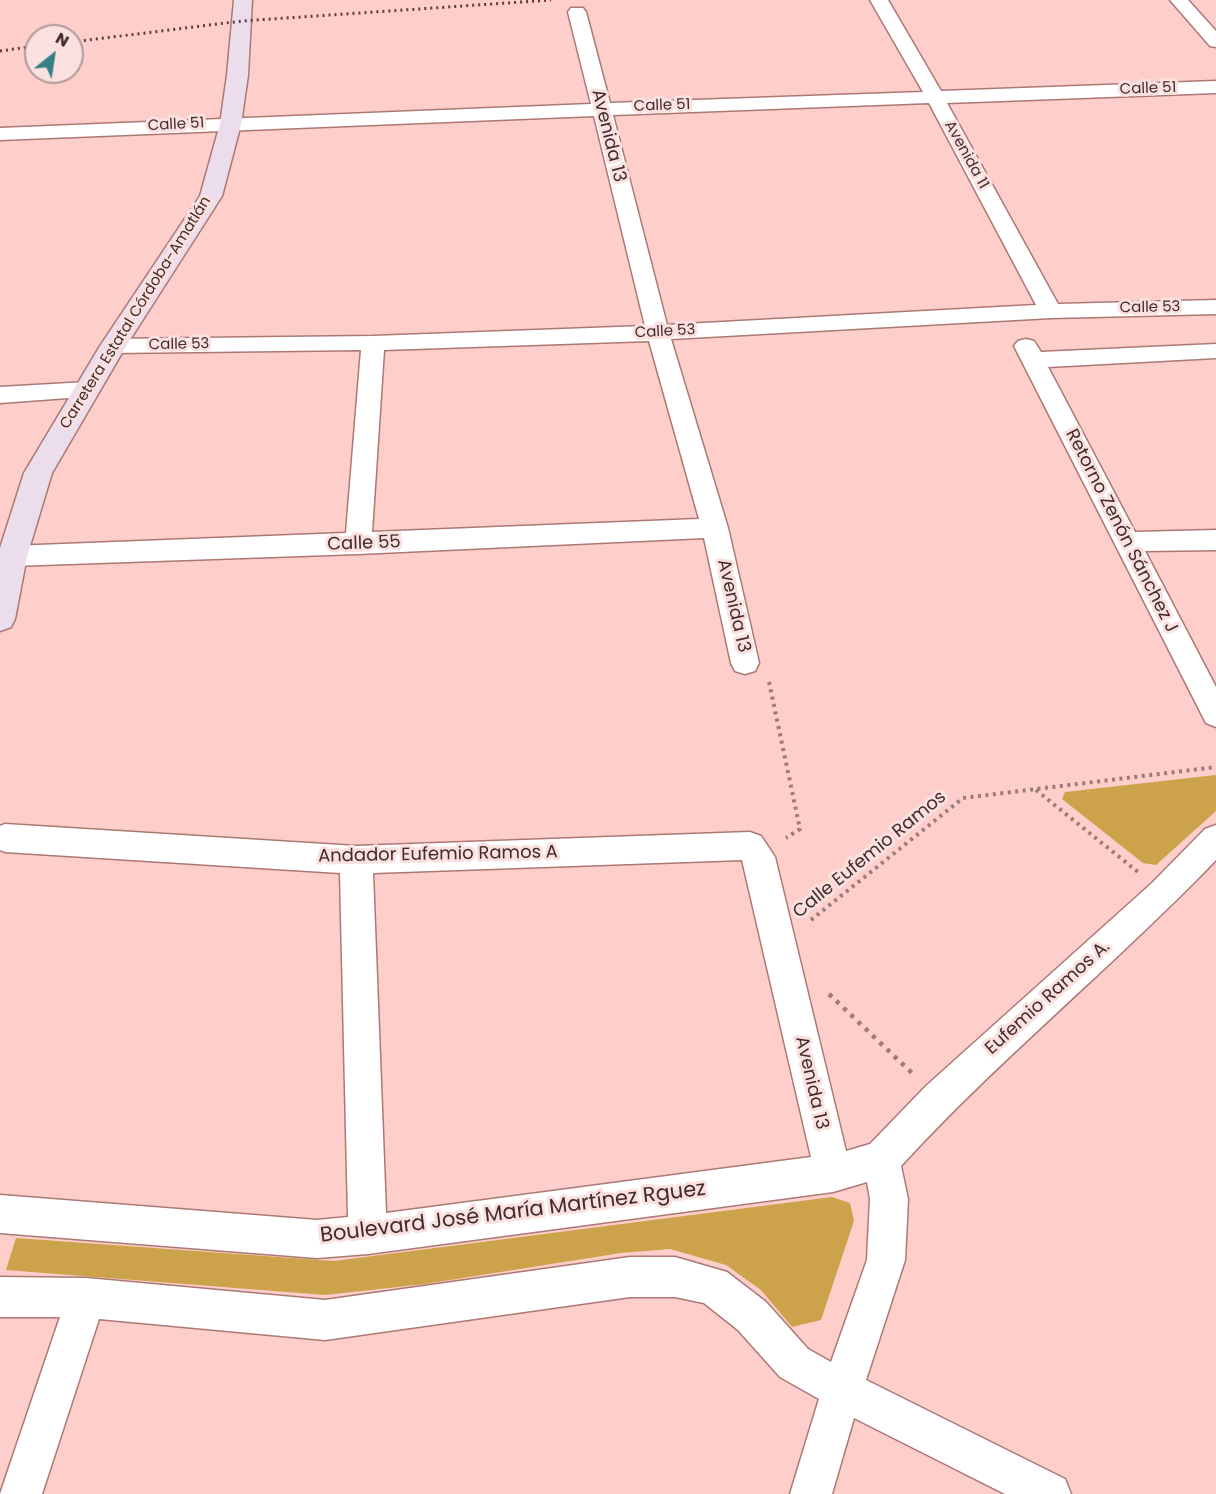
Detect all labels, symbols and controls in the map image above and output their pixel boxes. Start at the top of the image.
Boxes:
north arrow [24,24,84,84]
text: N [51,27,73,53]
street label: Calle 51 [1119,79,1177,99]
street label: Avenida 13 [586,87,630,185]
street label: Calle 51 [633,96,691,116]
street label: Calle 51 [147,115,205,135]
street label: Avenida 11 [940,118,992,192]
street label: Carretera Estatal Córdoba-Amatlán [57,193,215,433]
street label: Calle 53 [1120,298,1180,318]
street label: Calle 53 [634,321,696,343]
street label: Calle 53 [149,335,209,355]
street label: Retorno Zenón Sánchez J [1060,426,1182,636]
street label: Calle 55 [327,532,401,556]
street label: Avenida 13 [712,557,754,655]
street label: Calle Eufemio Ramos [789,787,951,923]
street label: Andador Eufemio Ramos A [318,842,558,868]
street label: Eufemio Ramos A. [981,936,1115,1060]
street label: Avenida 13 [790,1034,832,1132]
street label: Boulevard José María Martínez Rguez [319,1177,707,1249]

